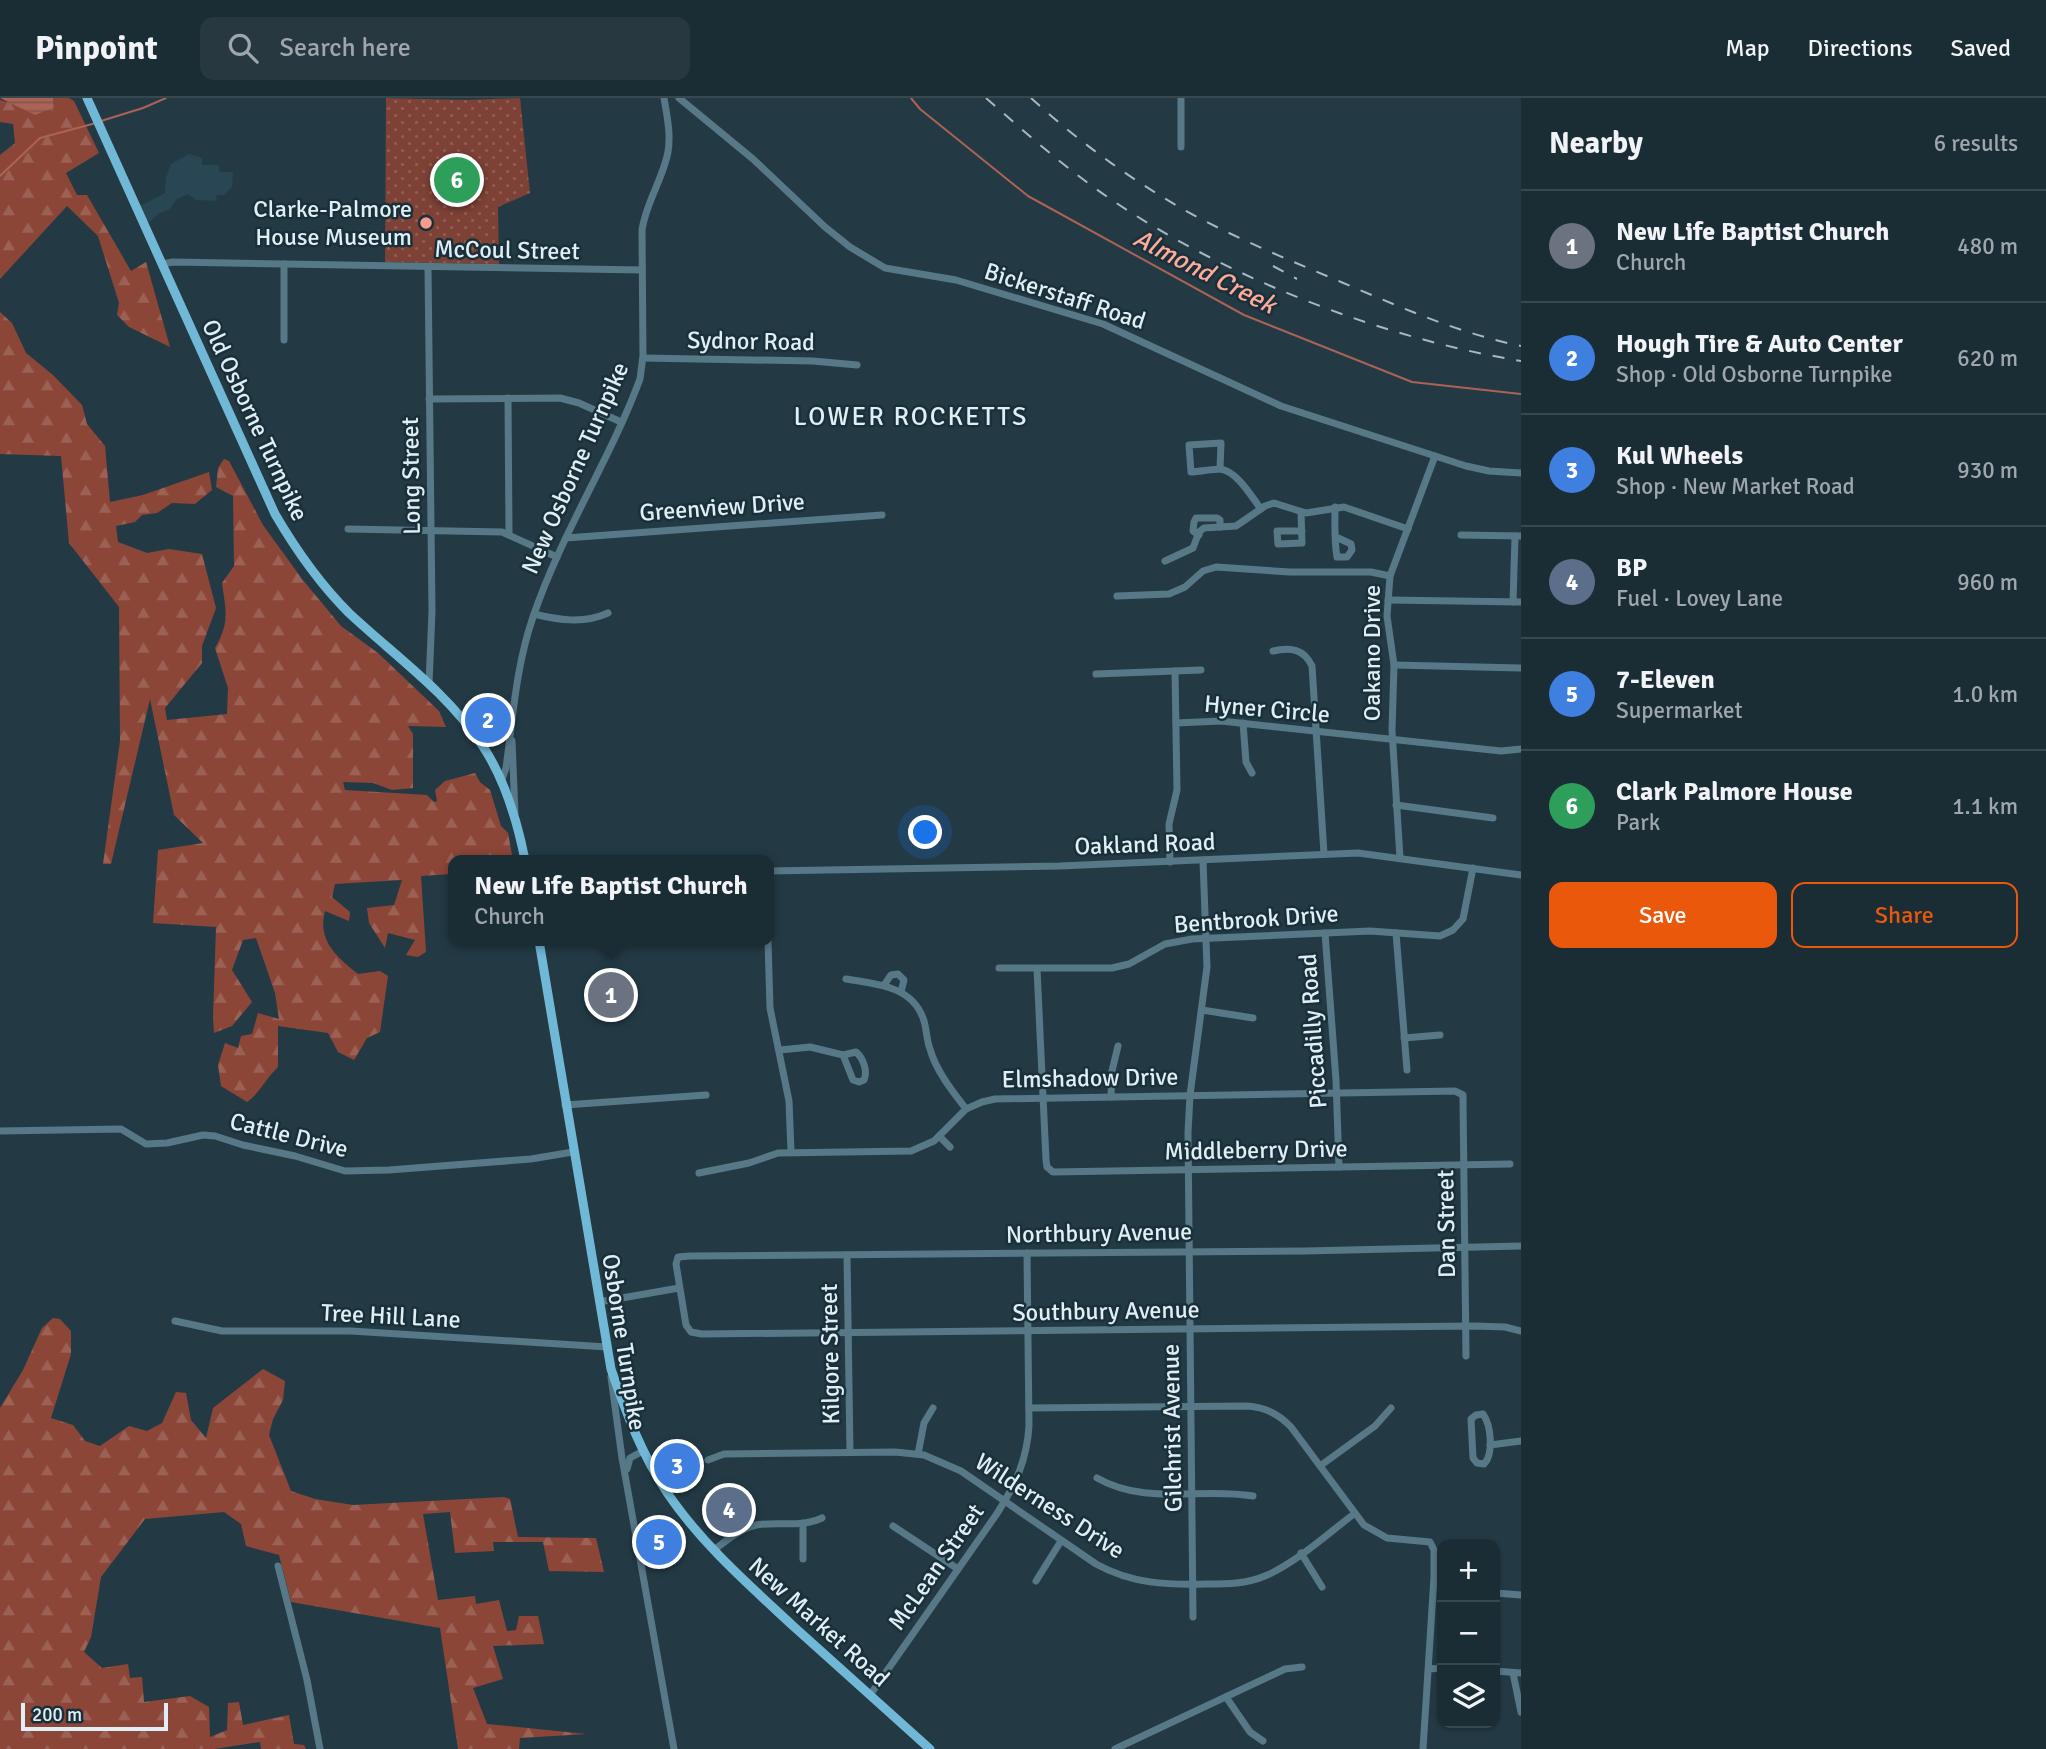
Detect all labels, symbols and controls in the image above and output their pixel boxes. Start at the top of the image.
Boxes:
search box [200,17,690,80]
text: Pinpoint [35,28,158,69]
icon: search [224,29,262,67]
text: Search here [280,32,411,64]
text: Map [1725,33,1770,63]
text: Directions [1808,33,1913,63]
text: Saved [1951,33,2011,63]
text: Nearby [1549,125,1643,162]
text: 6 results [1934,129,2018,158]
pin: 6 [434,154,480,206]
place label: Clarke-Palmore House Museum [253,194,412,252]
marker: Clarke-Palmore House Museum [418,215,434,231]
text: New Life Baptist Church [1616,216,1889,248]
water label: Almond Creek [1128,222,1283,322]
text: 1 [1566,232,1578,261]
text: 480 m [1957,232,2018,261]
street label: McCoul Street [434,234,580,266]
text: Church [1616,248,1686,277]
street label: Bickerstaff Road [981,256,1149,336]
street label: Old Osborne Turnpike [195,314,315,526]
street label: Sydnor Road [687,325,815,357]
text: Hough Tire & Auto Center [1616,328,1903,360]
text: 2 [1566,344,1578,373]
text: 620 m [1957,344,2018,373]
street label: New Osborne Turnpike [515,357,635,579]
text: Shop · Old Osborne Turnpike [1616,360,1892,389]
district label: LOWER ROCKETTS [793,401,1029,433]
street label: Long Street [395,417,427,535]
text: Kul Wheels [1616,440,1743,472]
text: 3 [1566,456,1578,485]
text: 930 m [1957,456,2018,485]
text: Shop · New Market Road [1616,472,1855,501]
street label: Greenview Drive [638,486,806,528]
text: BP [1616,552,1647,584]
text: 4 [1566,568,1578,597]
text: 960 m [1957,568,2018,597]
text: Fuel · Lovey Lane [1616,584,1783,613]
street label: Oakano Drive [1357,585,1387,721]
text: 7-Eleven [1616,664,1715,696]
text: 5 [1566,680,1578,709]
text: 1.0 km [1952,680,2018,709]
street label: Hyner Circle [1203,689,1331,729]
pin: 2 [465,694,511,746]
text: Supermarket [1616,696,1743,725]
text: Clark Palmore House [1616,776,1853,808]
text: 6 [1566,792,1578,821]
text: 1.1 km [1952,792,2018,821]
text: Park [1616,808,1660,837]
your location [908,815,942,849]
street label: Oakland Road [1074,827,1216,861]
popup [448,855,774,946]
text: New Life Baptist Church [474,870,748,902]
button: Save [1549,882,1777,948]
button: Share [1791,882,2018,948]
street label: Bentbrook Drive [1173,898,1339,940]
text: Church [474,902,545,931]
street label: Piccadilly Road [1293,953,1333,1109]
pin: 1 [588,969,634,1021]
street label: Elmshadow Drive [1001,1061,1179,1095]
street label: Cattle Drive [227,1106,351,1164]
street label: Middleberry Drive [1164,1133,1348,1167]
street label: Dan Street [1430,1170,1462,1278]
street label: Northbury Avenue [1006,1216,1192,1250]
street label: Osborne Turnpike [595,1252,653,1432]
street label: Kilgore Street [814,1283,846,1425]
street label: Southbury Avenue [1012,1294,1200,1328]
street label: Tree Hill Lane [320,1297,462,1335]
street label: Gilchrist Avenue [1156,1344,1188,1512]
pin: 3 [654,1440,700,1492]
street label: Wilderness Drive [970,1446,1130,1566]
pin: 4 [706,1484,752,1536]
street label: McLean Street [881,1498,991,1636]
pin: 5 [636,1516,682,1568]
map controls [1437,1539,1500,1728]
button: + [1437,1539,1500,1602]
street label: New Market Road [742,1551,896,1693]
button: − [1437,1602,1500,1665]
button: layers [1437,1665,1500,1728]
scale bar [21,1700,168,1732]
text: 200 m [32,1703,82,1727]

